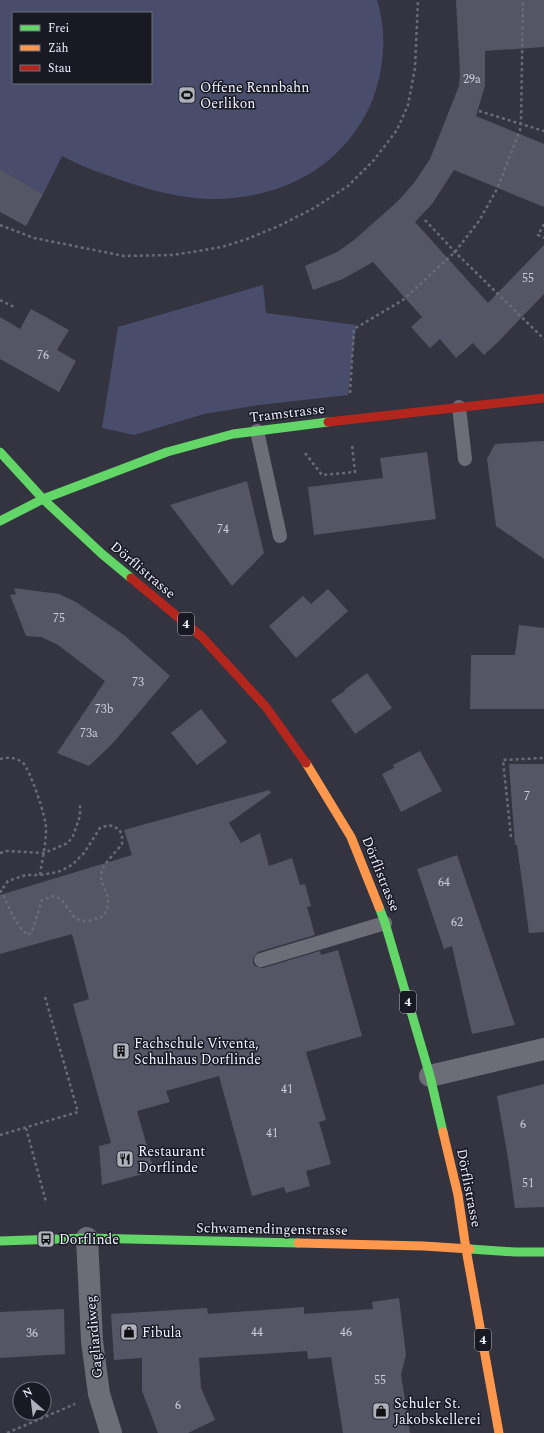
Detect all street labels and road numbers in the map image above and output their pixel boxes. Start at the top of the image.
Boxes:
street label: Tramstrasse [248,398,326,428]
street label: Dörflistrasse [106,536,180,604]
road number: 4 [178,613,194,635]
street label: Dörflistrasse [356,833,406,915]
road number: 4 [400,991,416,1013]
street label: Dörflistrasse [451,1147,487,1229]
street label: Schwamendingenstrasse [196,1217,348,1241]
street label: Gagliardiweg [80,1295,108,1379]
road number: 4 [475,1329,491,1351]

